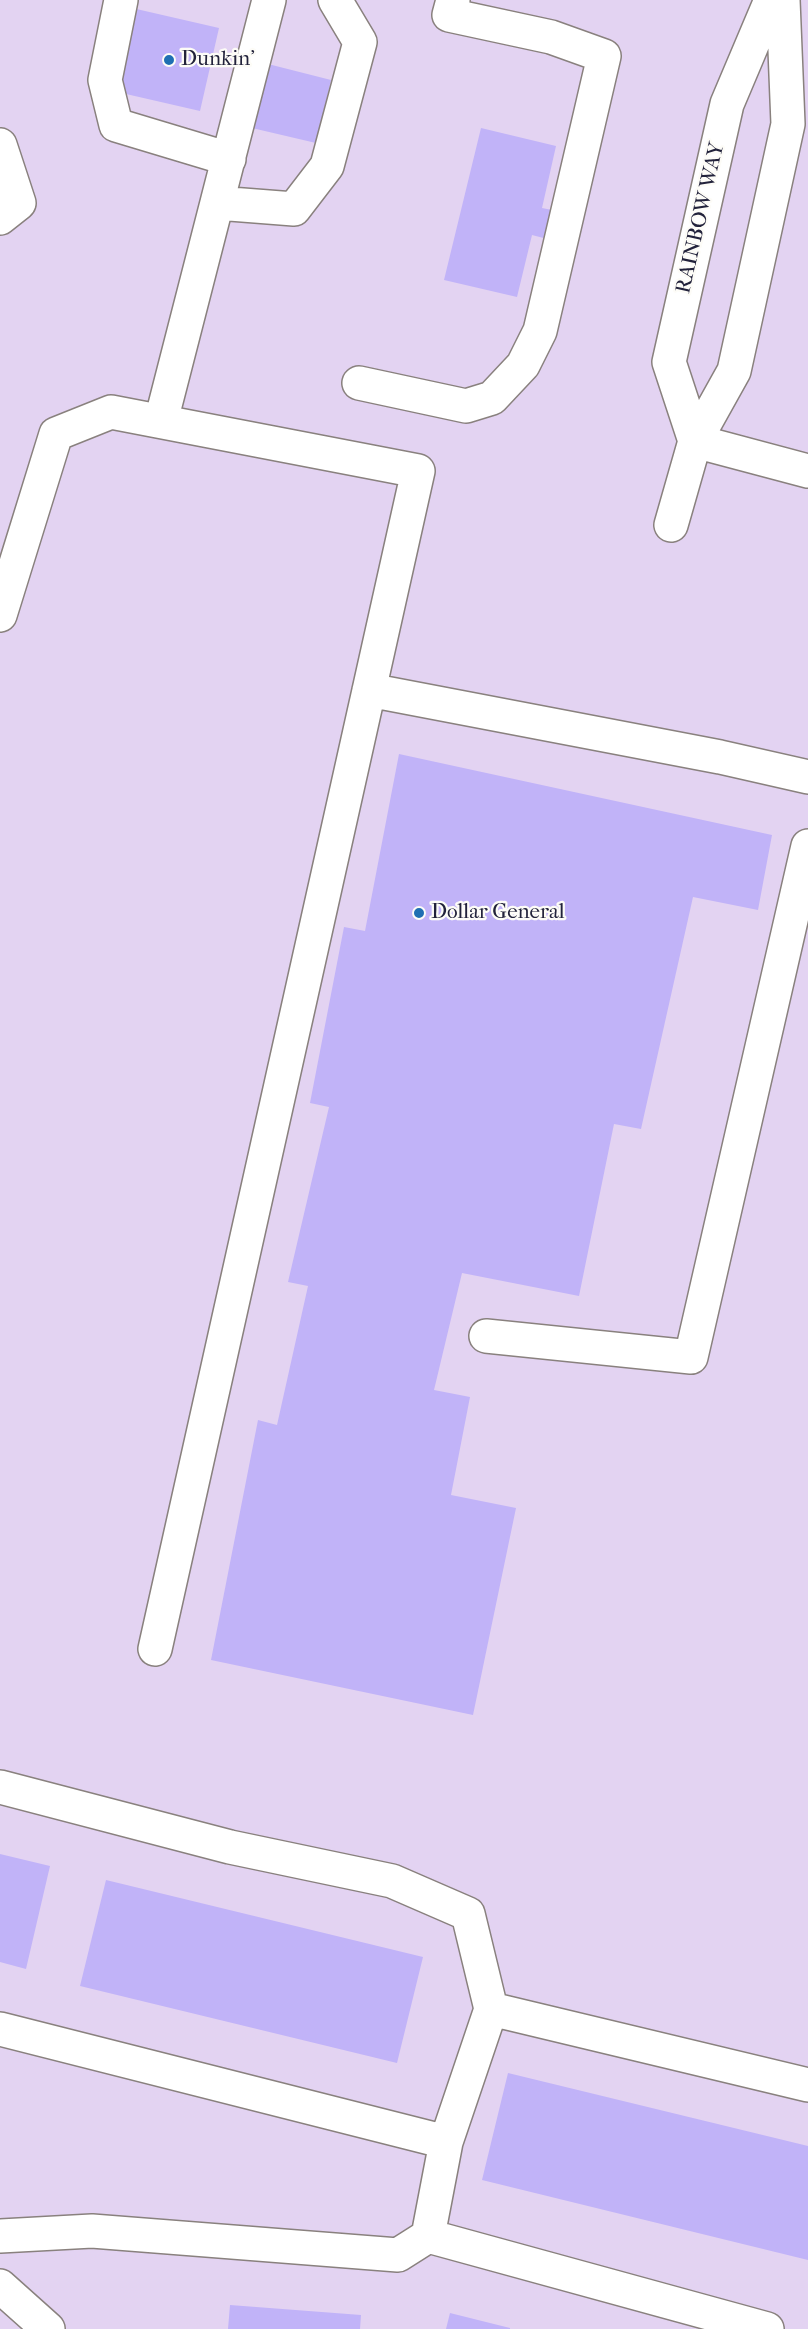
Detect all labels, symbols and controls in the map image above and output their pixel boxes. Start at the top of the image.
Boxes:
place label: Dunkin' [181,47,255,73]
marker: Dunkin' [162,53,176,67]
street label: RAINBOW WAY [671,140,731,296]
place label: Dollar General [431,900,564,926]
marker: Dollar General [412,906,426,920]

